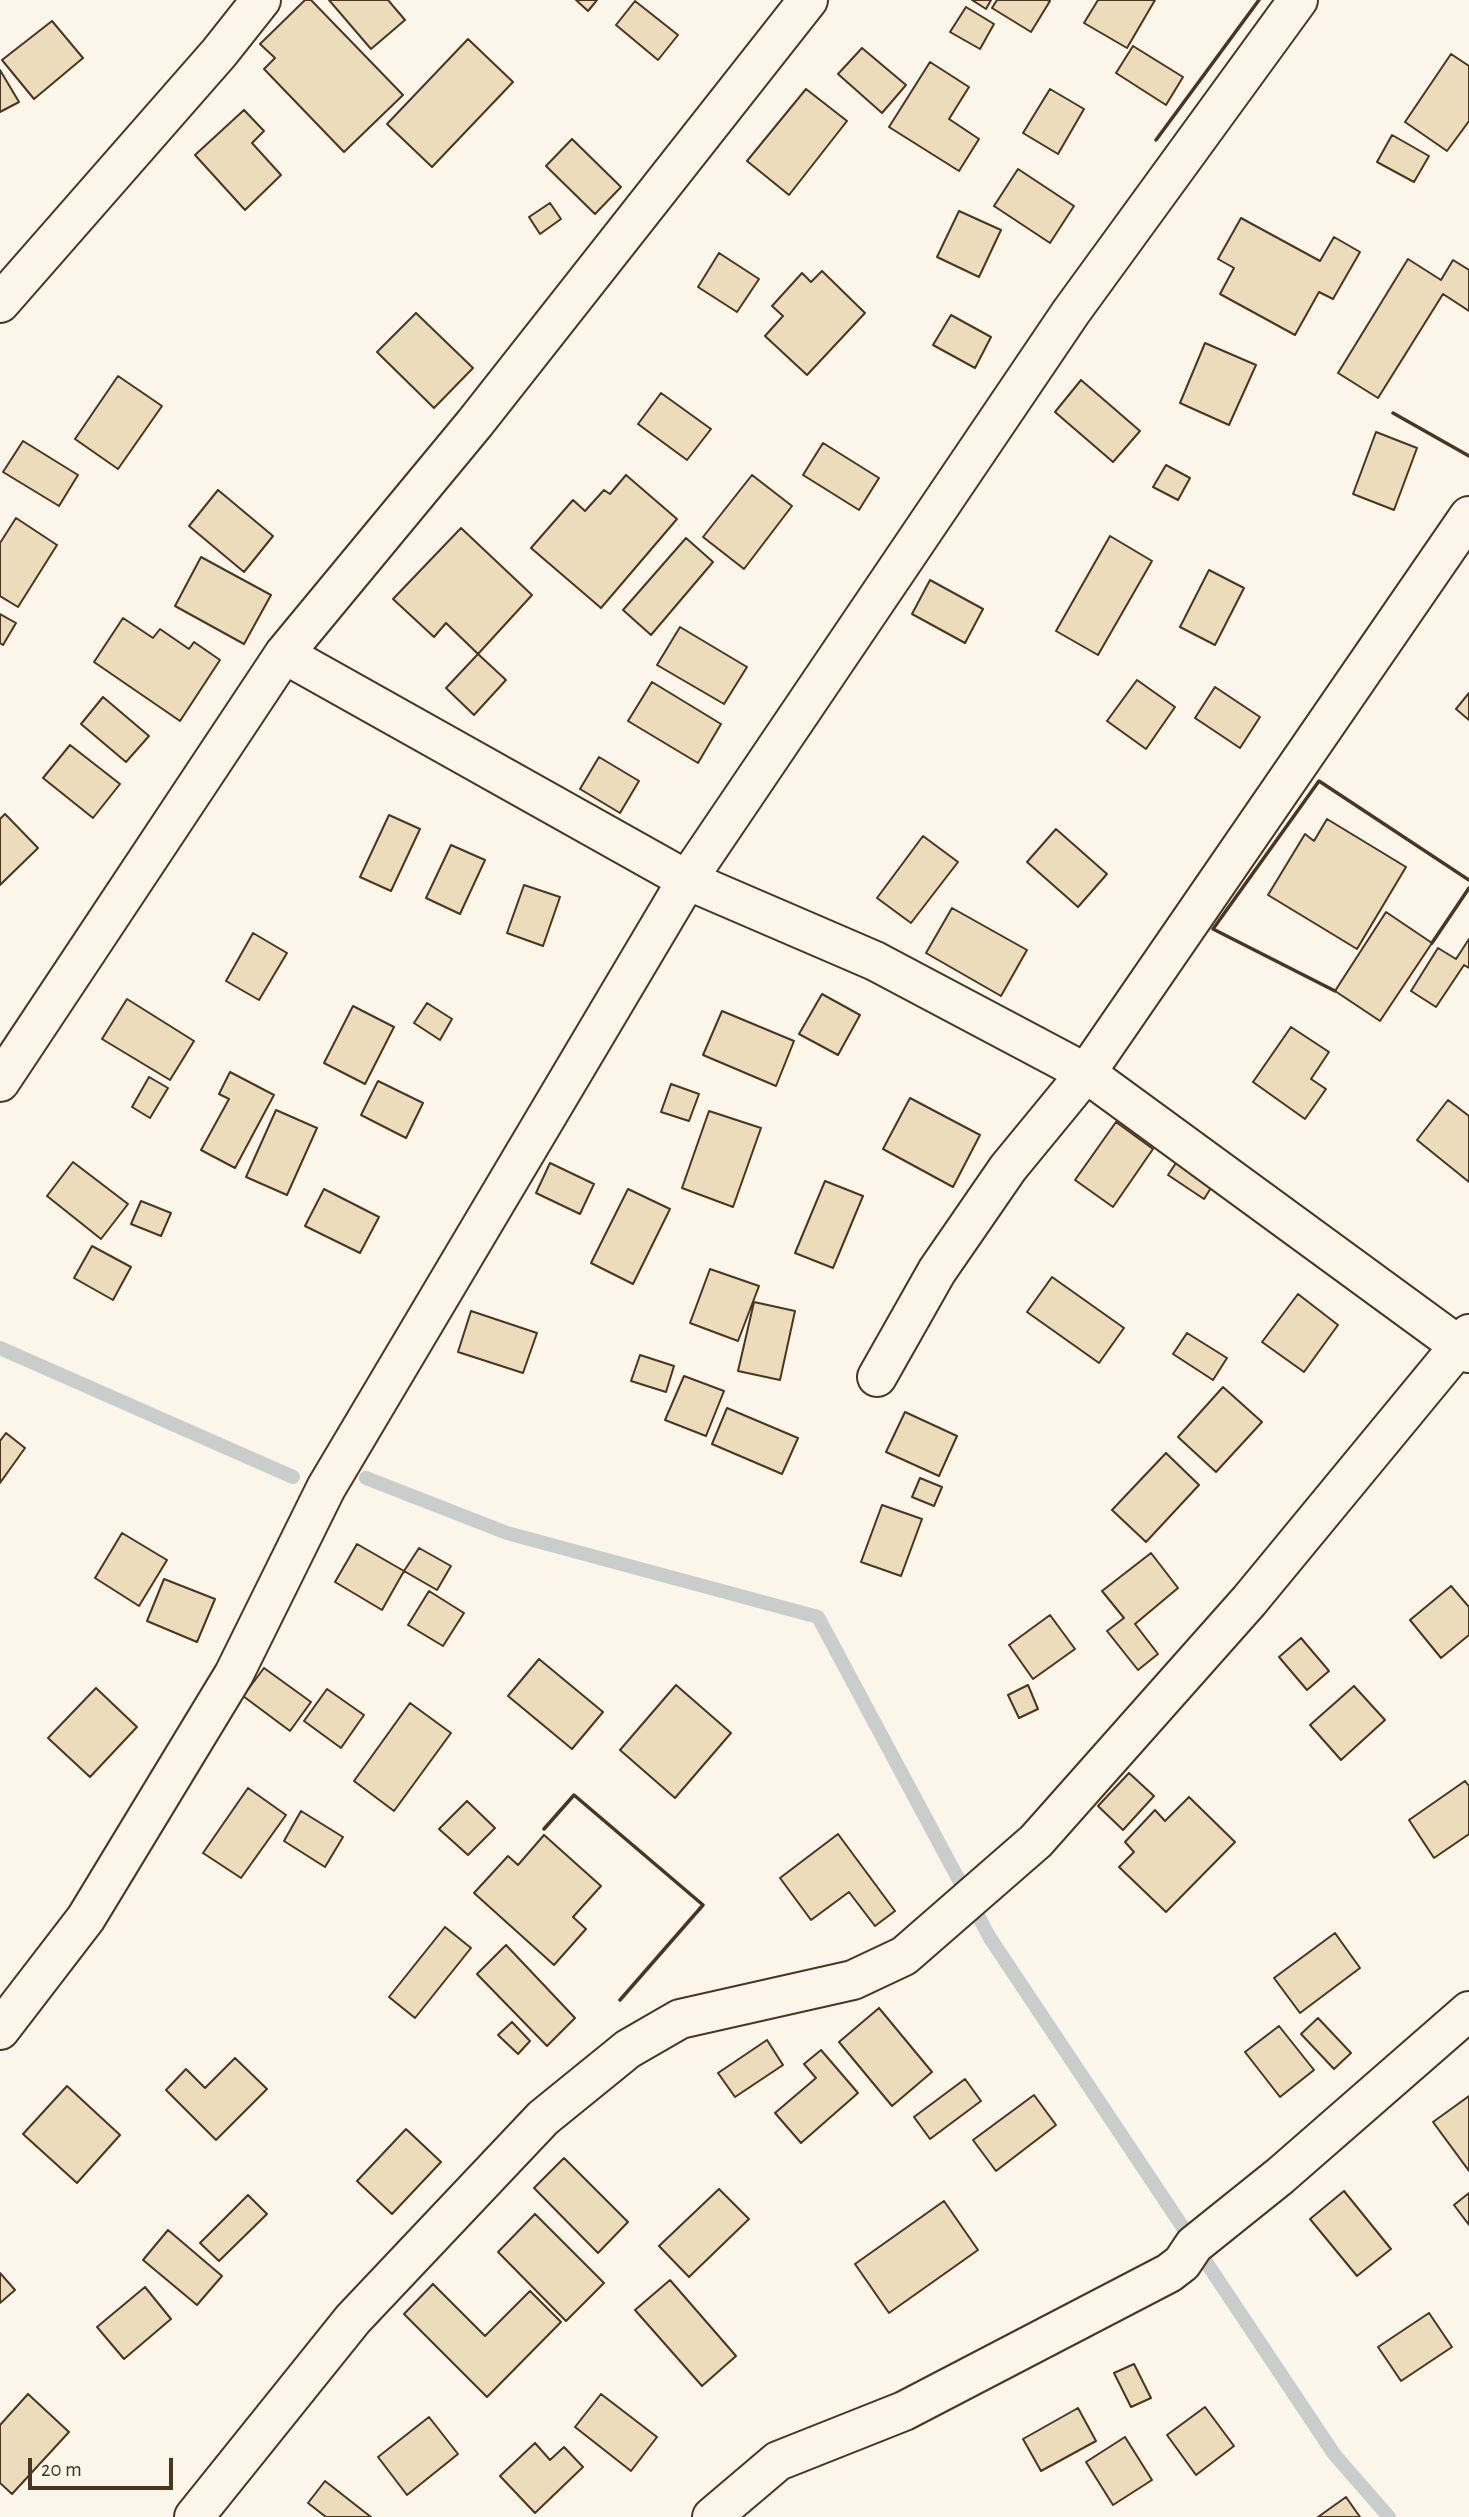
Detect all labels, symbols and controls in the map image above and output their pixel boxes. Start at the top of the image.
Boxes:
scale bar [32,2444,177,2488]
text: 20 m [41,2459,82,2480]

